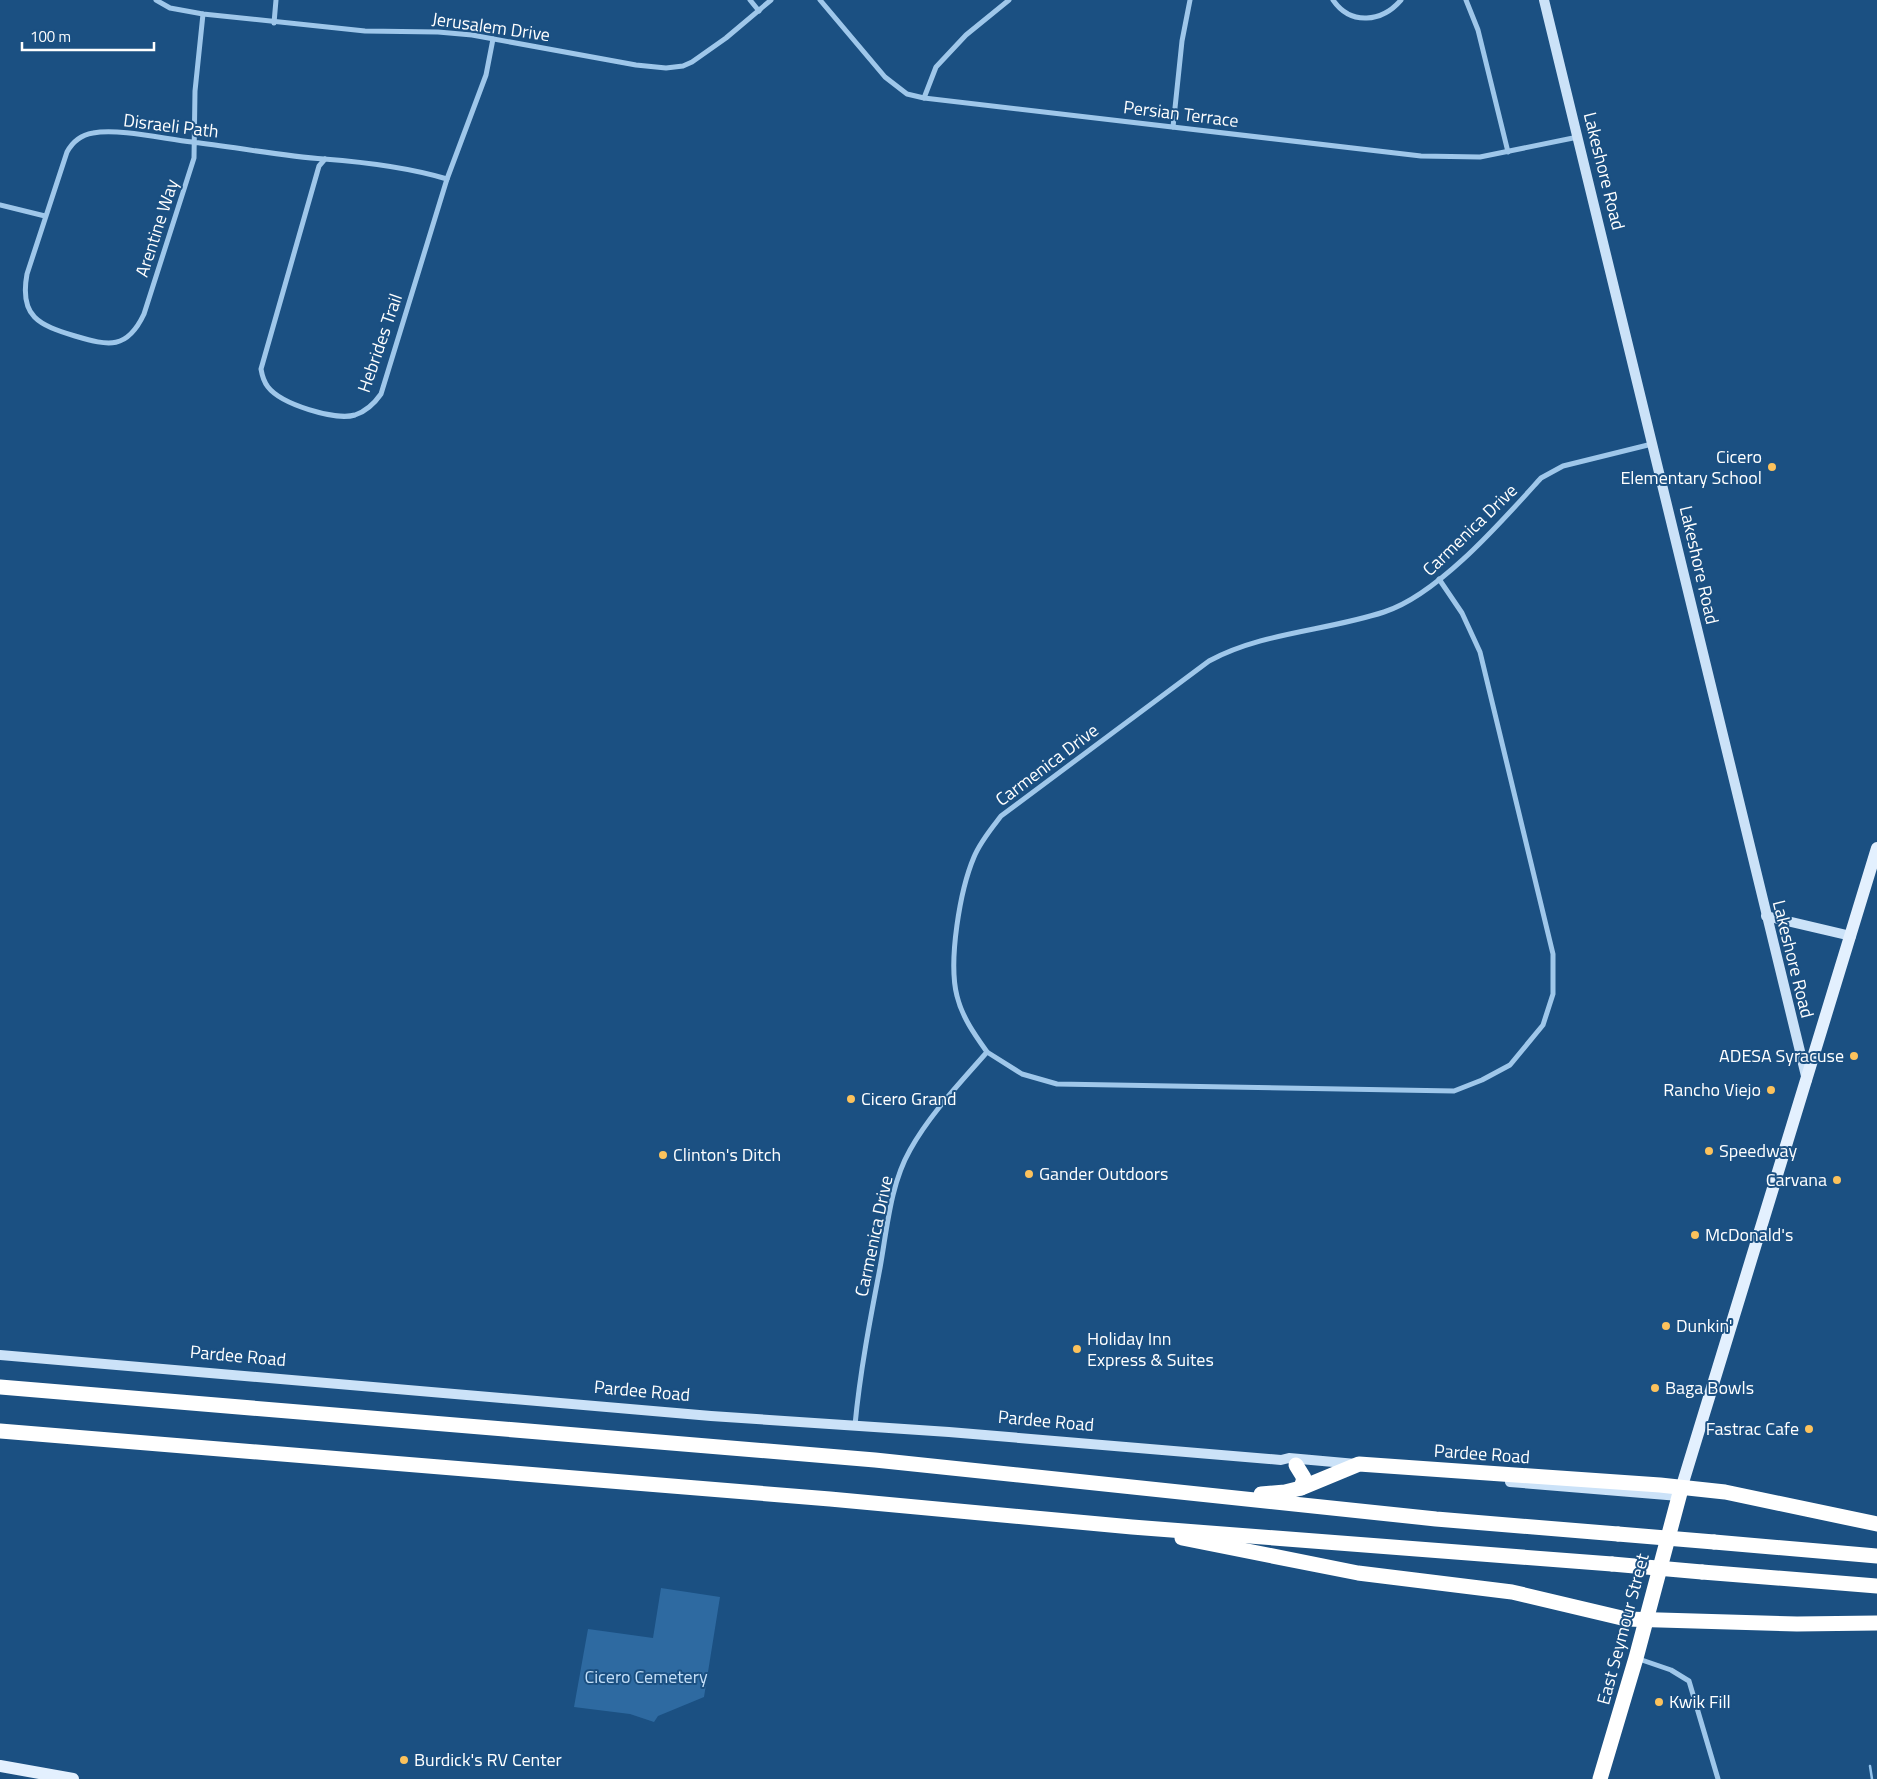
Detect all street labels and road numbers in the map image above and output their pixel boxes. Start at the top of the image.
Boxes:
street label: Jerusalem Drive [430,5,552,48]
street label: Persian Terrace [1122,93,1240,134]
street label: Disraeli Path [122,106,220,145]
street label: Lakeshore Road [1577,109,1632,233]
street label: Arentine Way [128,175,185,280]
street label: Hebrides Trail [350,290,409,396]
street label: Carmenica Drive [1416,477,1523,582]
street label: Lakeshore Road [1673,503,1726,627]
street label: Carmenica Drive [989,717,1104,812]
street label: Lakeshore Road [1766,897,1821,1021]
street label: Carmenica Drive [848,1173,900,1299]
street label: Pardee Road [189,1338,287,1373]
street label: Pardee Road [593,1373,691,1408]
street label: Pardee Road [997,1403,1095,1438]
street label: Pardee Road [1433,1437,1531,1470]
street label: East Seymour Street [1589,1550,1656,1708]

